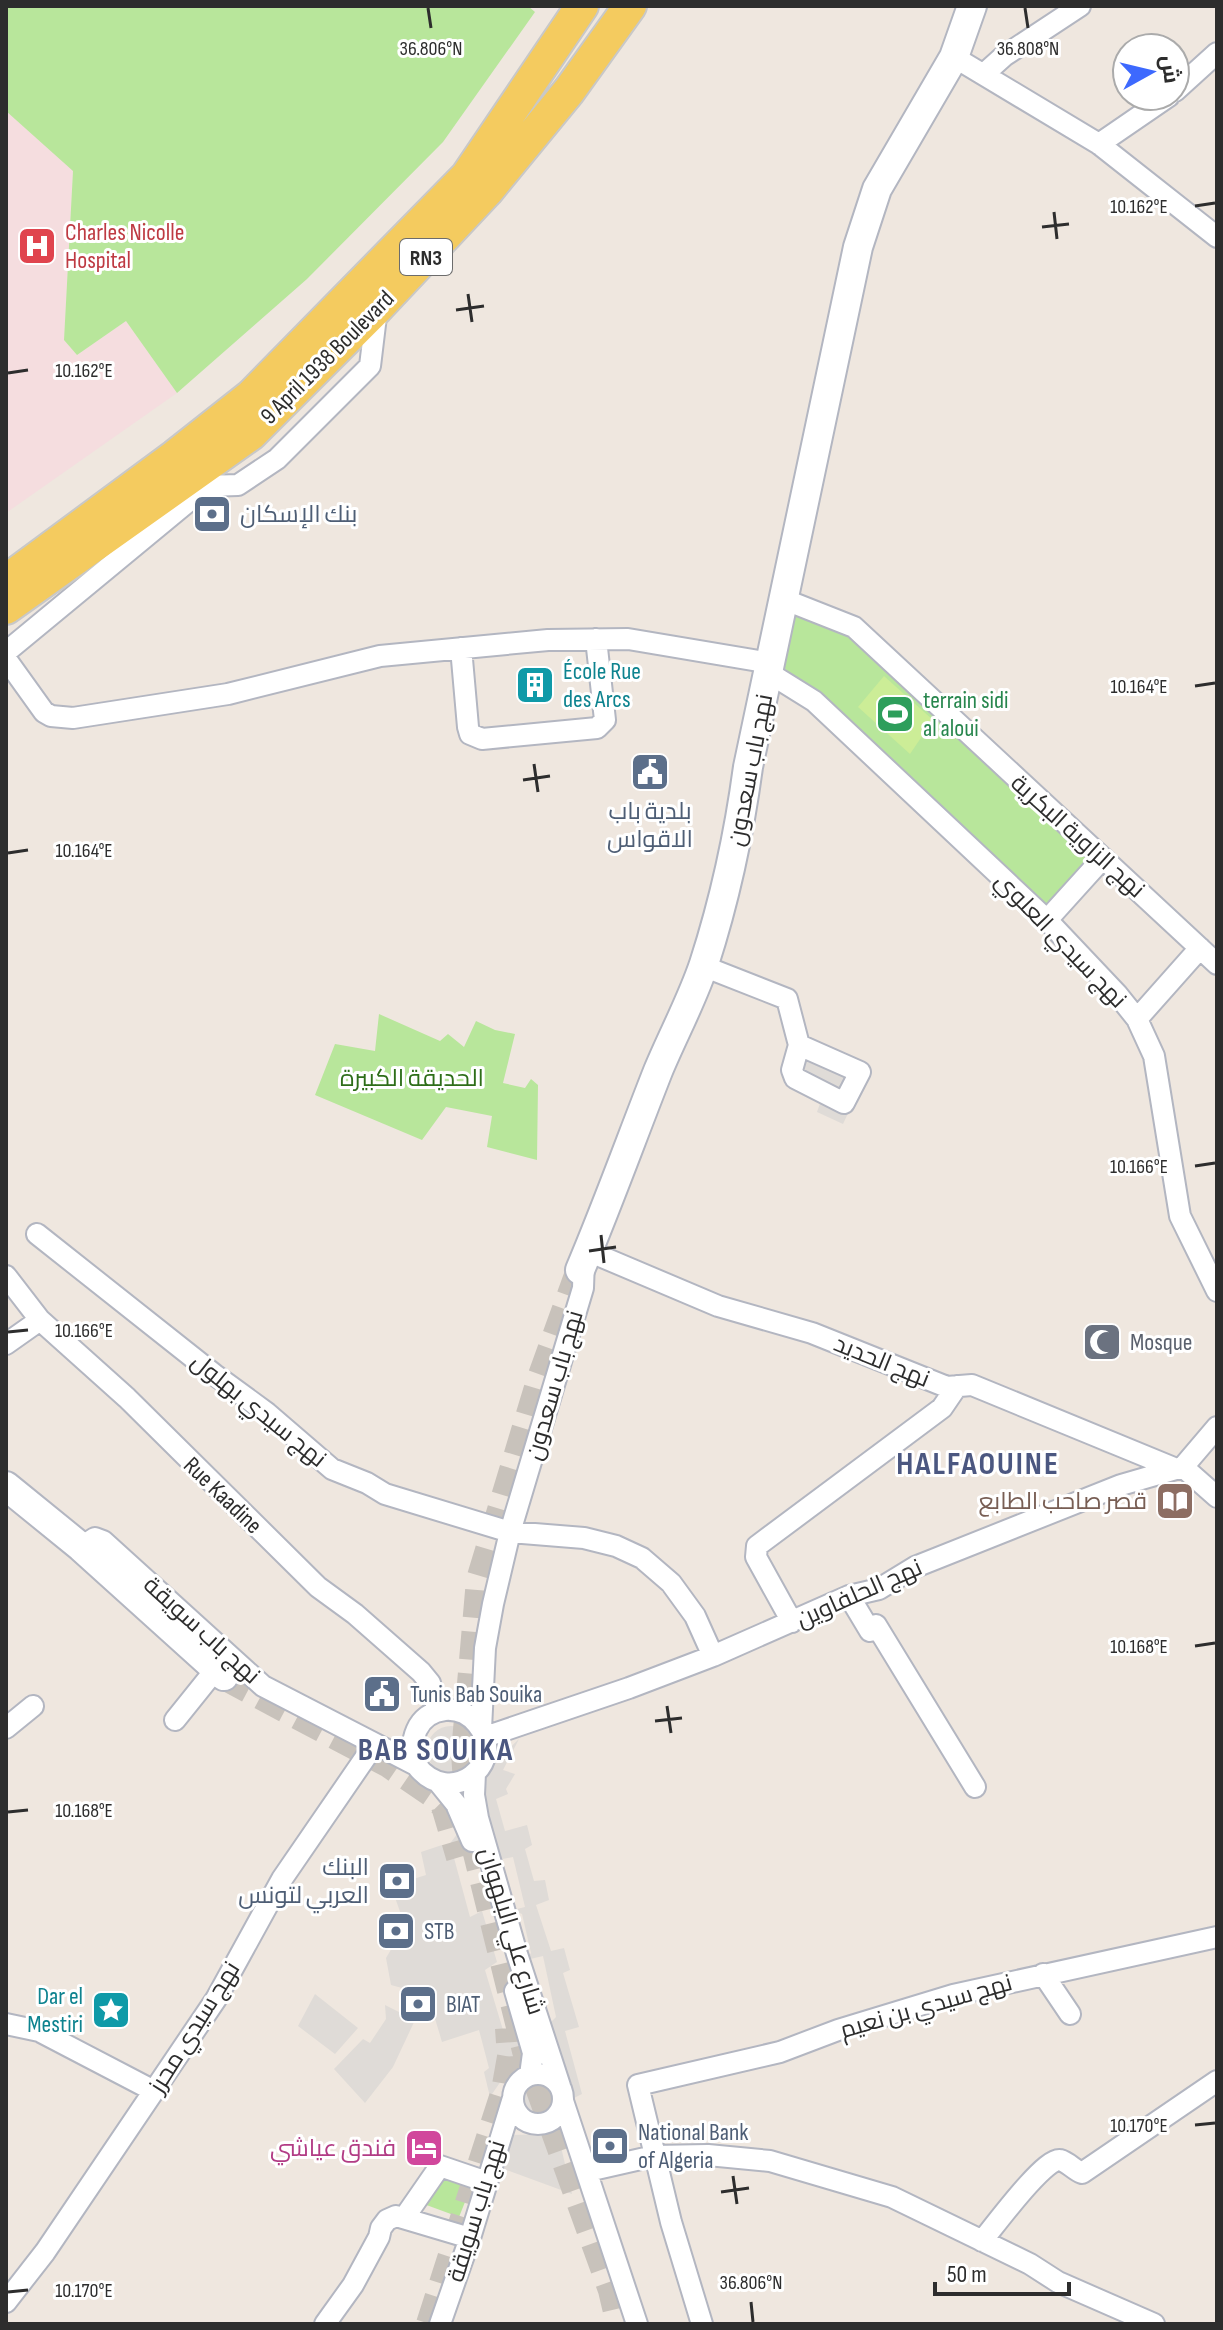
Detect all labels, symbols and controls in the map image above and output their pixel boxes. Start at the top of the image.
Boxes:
north arrow [1111,32,1191,112]
text: 36.806°N [400,37,462,61]
text: 36.808°N [997,37,1059,61]
text: ش [1154,54,1185,85]
text: 10.162°E [1110,195,1168,219]
place label: Charles Nicolle Hospital [65,218,184,275]
hospital icon: Charles Nicolle Hospital [16,225,58,267]
road number: RN3 [400,239,452,275]
street label: 9 April 1938 Boulevard [254,284,400,430]
text: 10.162°E [55,359,113,383]
bank icon: بنك الإسكان [191,493,233,535]
place label: بنك الإسكان [240,500,358,529]
place label: École Rue des Arcs [563,657,641,714]
building icon: École Rue des Arcs [514,664,556,706]
text: 10.164°E [1110,675,1168,699]
place label: terrain sidi al aloui [923,686,1009,743]
street label: نهج باب سعدون [722,692,780,849]
sports icon: terrain sidi al aloui [874,693,916,735]
public building icon: بلدية باب الاقواس [629,751,671,793]
street label: نهج الزاوية البكرية [1004,769,1151,905]
place label: بلدية باب الاقواس [607,797,693,854]
text: 10.164°E [55,839,113,863]
street label: نهج سيدي العلوي [986,867,1133,1016]
park label: الحديقة الكبيرة [340,1064,484,1093]
text: 10.166°E [1110,1155,1168,1179]
street label: نهج باب سعدون [519,1307,591,1464]
text: 10.166°E [55,1319,113,1343]
mosque icon: Mosque [1081,1321,1123,1363]
place label: Mosque [1130,1328,1193,1357]
street label: نهج الحديد [829,1329,934,1395]
street label: نهج سيدي بهلول [183,1347,332,1476]
district label: HALFAOUINE [896,1445,1060,1484]
street label: Rue Kaadine [177,1451,268,1540]
library icon: قصر صاحب الطابع [1154,1480,1196,1522]
place label: قصر صاحب الطابع [979,1487,1147,1517]
street label: نهج الحلفاوين [792,1553,927,1635]
street label: نهج باب سويقة [137,1570,266,1691]
text: 10.168°E [1110,1635,1168,1659]
public building icon: Tunis Bab Souika [361,1673,403,1715]
place label: Tunis Bab Souika [410,1680,542,1709]
district label: BAB SOUIKA [358,1731,514,1770]
text: 10.168°E [55,1799,113,1823]
street label: شارع علي البلهوان [469,1844,551,2019]
place label: البنك العربي لتونس [238,1853,369,1914]
bank icon: البنك العربي لتونس [376,1860,418,1902]
bank icon: STB [375,1910,417,1952]
place label: STB [424,1917,455,1946]
street label: نهج سيدي محرز [141,1956,249,2102]
street label: نهج سيدي بن نعيم [837,1968,1016,2048]
place label: Dar el Mestiri [27,1982,83,2039]
bank icon: BIAT [397,1983,439,2025]
place icon: Dar el Mestiri [90,1989,132,2031]
place label: BIAT [446,1990,481,2019]
text: 10.170°E [1110,2114,1168,2138]
place label: National Bank of Algeria [638,2118,748,2175]
bank icon: National Bank of Algeria [589,2125,631,2167]
hotel icon: فندق عياشي [403,2127,445,2169]
place label: فندق عياشي [270,2134,396,2166]
street label: نهج باب سويقة [441,2137,513,2286]
scale bar [935,2246,1069,2296]
text: 50 m [947,2260,987,2289]
text: 36.806°N [720,2271,782,2295]
text: 10.170°E [55,2279,113,2303]

